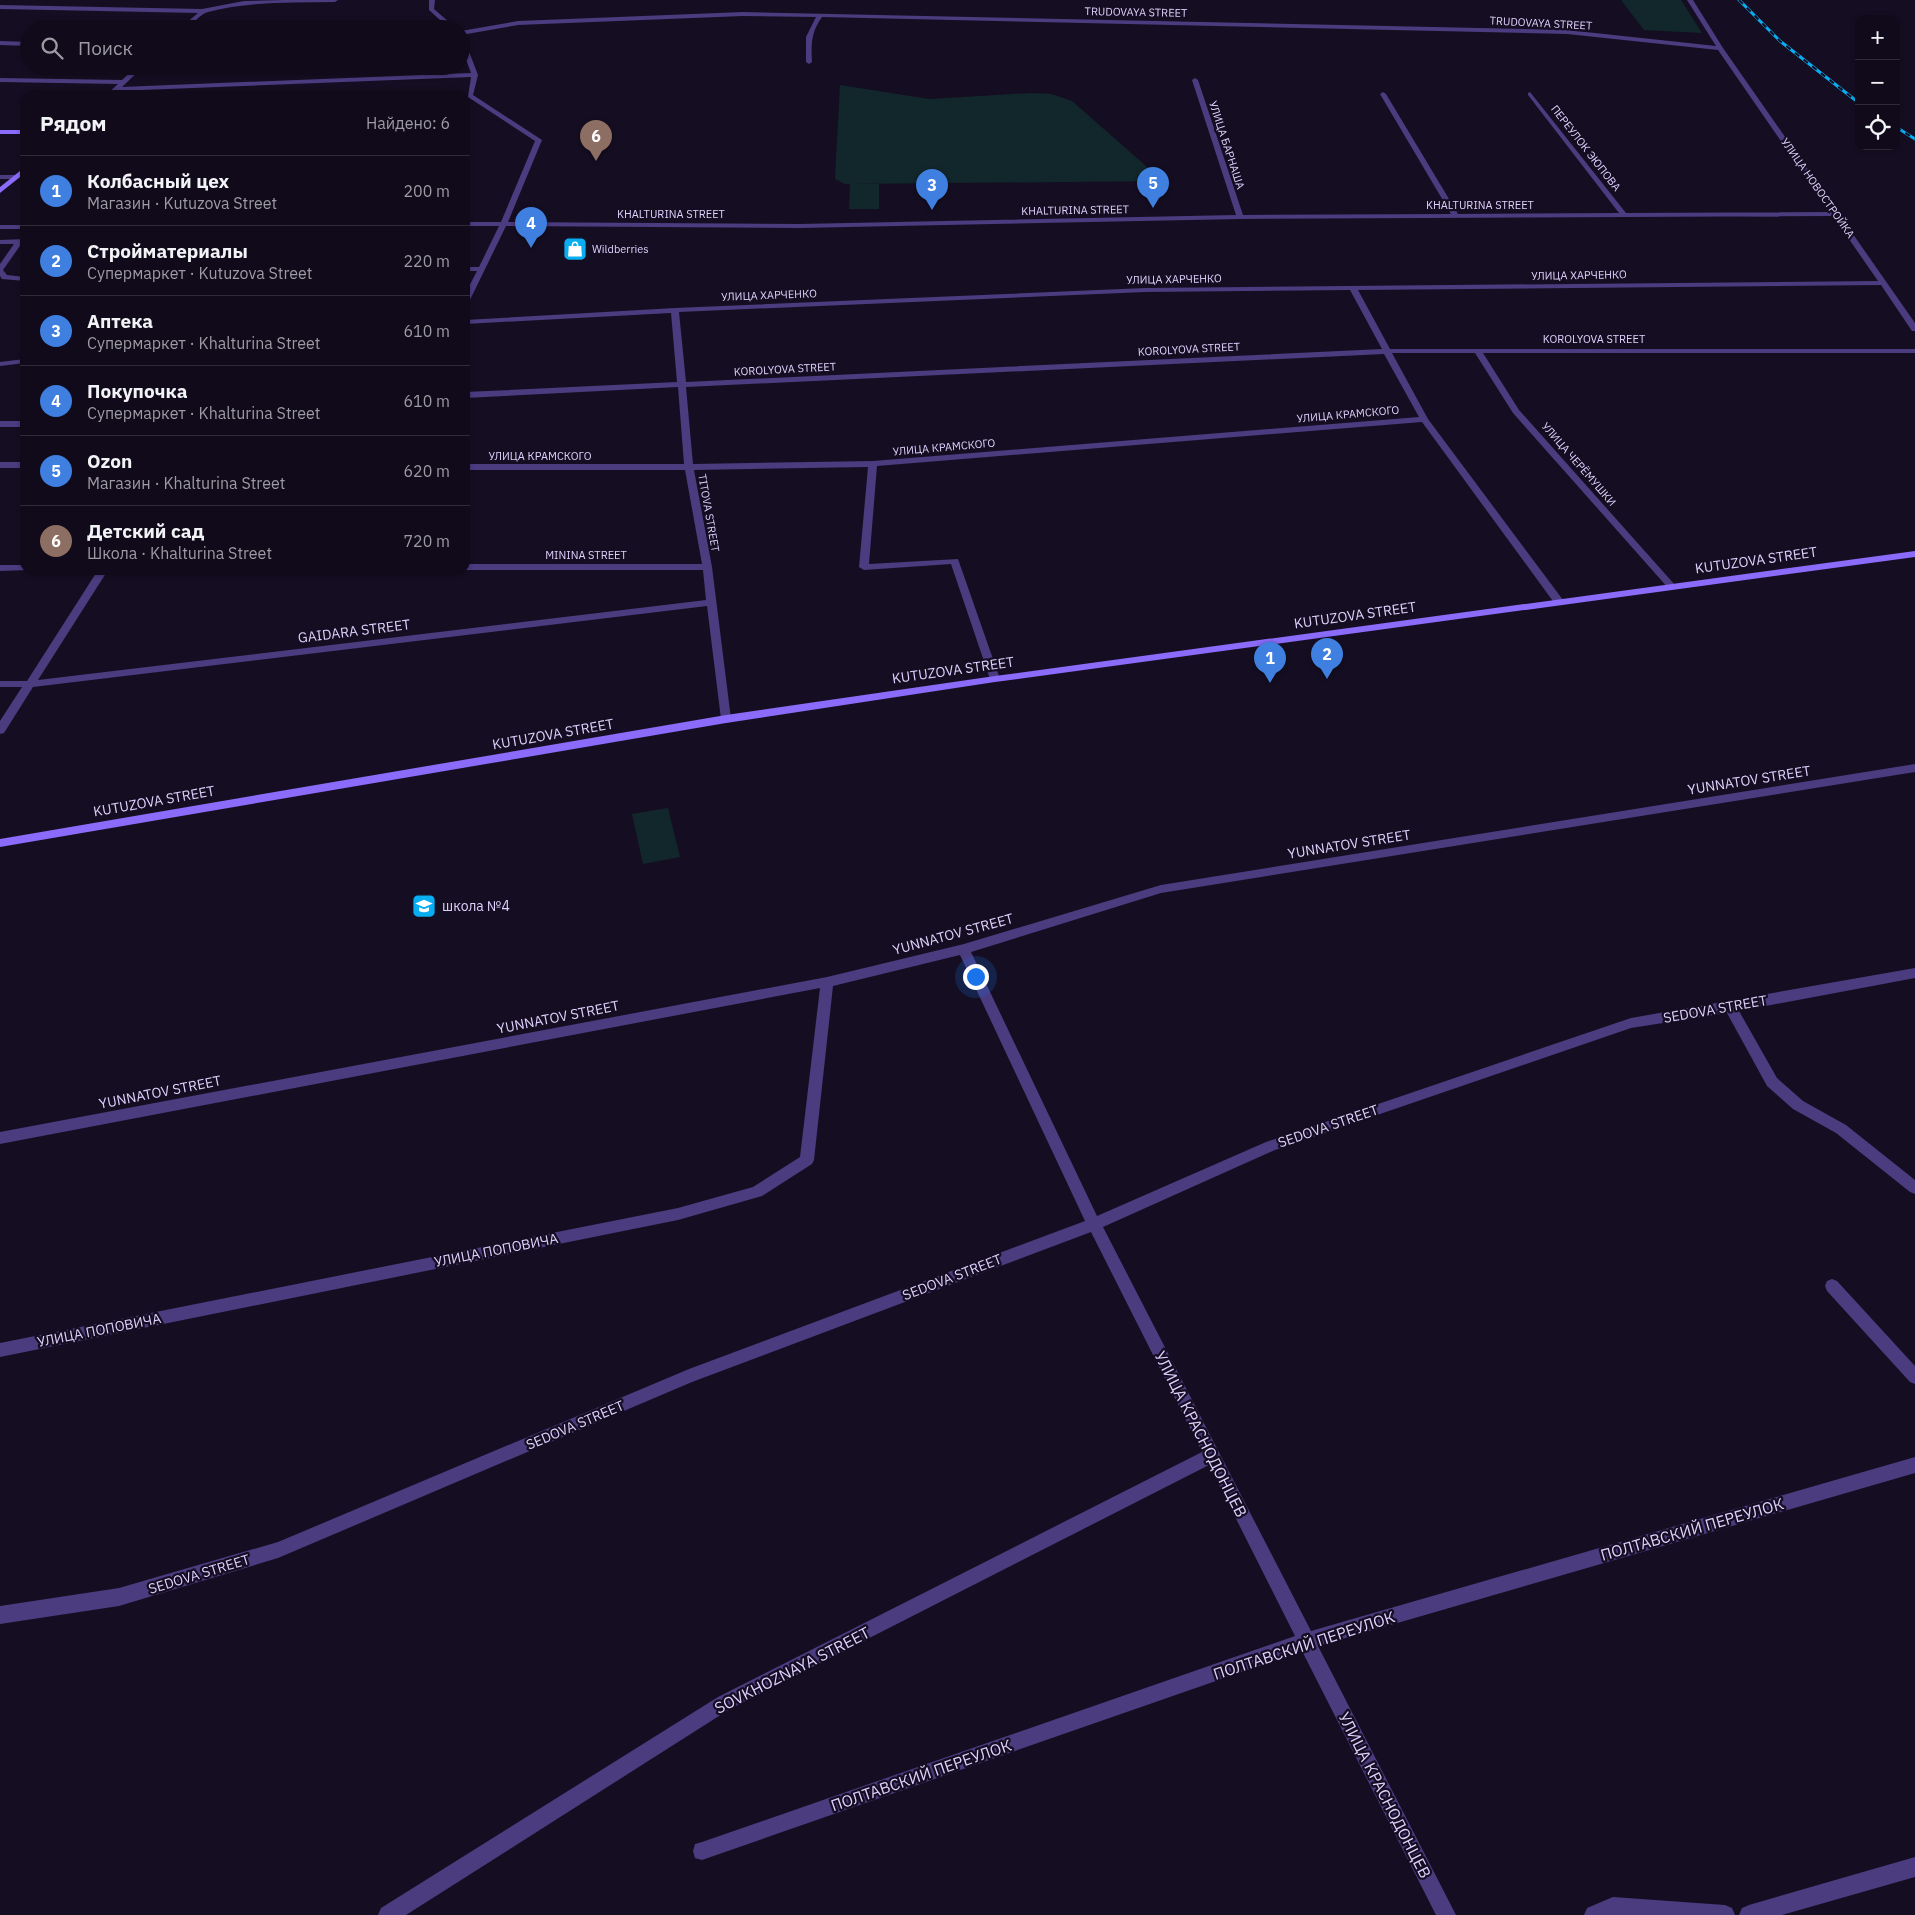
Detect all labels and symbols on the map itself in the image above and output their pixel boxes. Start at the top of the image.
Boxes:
street label: TRUDOVAYA STREET [1085,4,1188,20]
street label: TRUDOVAYA STREET [1489,13,1593,33]
street label: УЛИЦА БАРНАША [1206,99,1248,191]
street label: ПЕРЕУЛОК ЭЮПОВА [1548,102,1624,194]
pin: 6 [580,120,612,161]
street label: УЛИЦА НОВОСТРОЙКА [1778,135,1858,241]
pin: 5 [1137,167,1169,208]
pin: 3 [916,169,948,210]
street label: KHALTURINA STREET [1426,198,1535,212]
street label: KHALTURINA STREET [1021,202,1130,218]
pin: 4 [515,207,547,248]
street label: KHALTURINA STREET [617,207,726,221]
shop icon: Wildberries [562,236,588,262]
place label: Wildberries [592,242,649,256]
street label: УЛИЦА ХАРЧЕНКО [1531,267,1627,283]
street label: УЛИЦА ХАРЧЕНКО [1126,271,1222,287]
street label: УЛИЦА ХАРЧЕНКО [721,286,817,304]
street label: KOROLYOVA STREET [1543,332,1646,346]
street label: KOROLYOVA STREET [1138,339,1241,359]
street label: KOROLYOVA STREET [734,359,837,379]
street label: УЛИЦА КРАМСКОГО [1296,403,1400,425]
street label: УЛИЦА ЧЕРЁМУШКИ [1539,419,1619,509]
street label: УЛИЦА КРАМСКОГО [892,436,996,458]
street label: УЛИЦА КРАМСКОГО [489,449,592,463]
street label: TITOVA STREET [695,473,723,554]
street label: KUTUZOVA STREET [1694,543,1818,577]
street label: MININA STREET [545,548,628,562]
street label: KUTUZOVA STREET [1293,598,1417,632]
street label: GAIDARA STREET [297,615,411,647]
pin: 2 [1311,638,1343,679]
pin: 1 [1254,642,1286,683]
street label: KUTUZOVA STREET [891,653,1015,687]
street label: KUTUZOVA STREET [491,714,615,754]
street label: YUNNATOV STREET [1686,761,1812,799]
street label: KUTUZOVA STREET [92,781,216,821]
street label: YUNNATOV STREET [1286,825,1412,863]
school or university icon: школа №4 [411,893,437,919]
place label: школа №4 [442,897,510,915]
street label: YUNNATOV STREET [891,909,1015,959]
your location [963,964,989,990]
street label: SEDOVA STREET [1662,991,1768,1027]
street label: YUNNATOV STREET [495,996,621,1038]
street label: YUNNATOV STREET [97,1071,223,1113]
street label: SEDOVA STREET [1275,1100,1381,1152]
street label: УЛИЦА ПОПОВИЧА [433,1229,560,1271]
street label: SEDOVA STREET [900,1250,1004,1304]
street label: УЛИЦА ПОПОВИЧА [36,1309,163,1351]
street label: УЛИЦА КРАСНОДОНЦЕВ [1150,1348,1252,1520]
street label: SEDOVA STREET [523,1396,627,1454]
street label: ПОЛТАВСКИЙ ПЕРЕУЛОК [1598,1493,1786,1565]
street label: SEDOVA STREET [146,1550,252,1598]
street label: ПОЛТАВСКИЙ ПЕРЕУЛОК [1211,1606,1397,1684]
street label: SOVKHOZNAYA STREET [711,1622,873,1718]
street label: УЛИЦА КРАСНОДОНЦЕВ [1334,1709,1436,1881]
street label: ПОЛТАВСКИЙ ПЕРЕУЛОК [828,1735,1014,1815]

